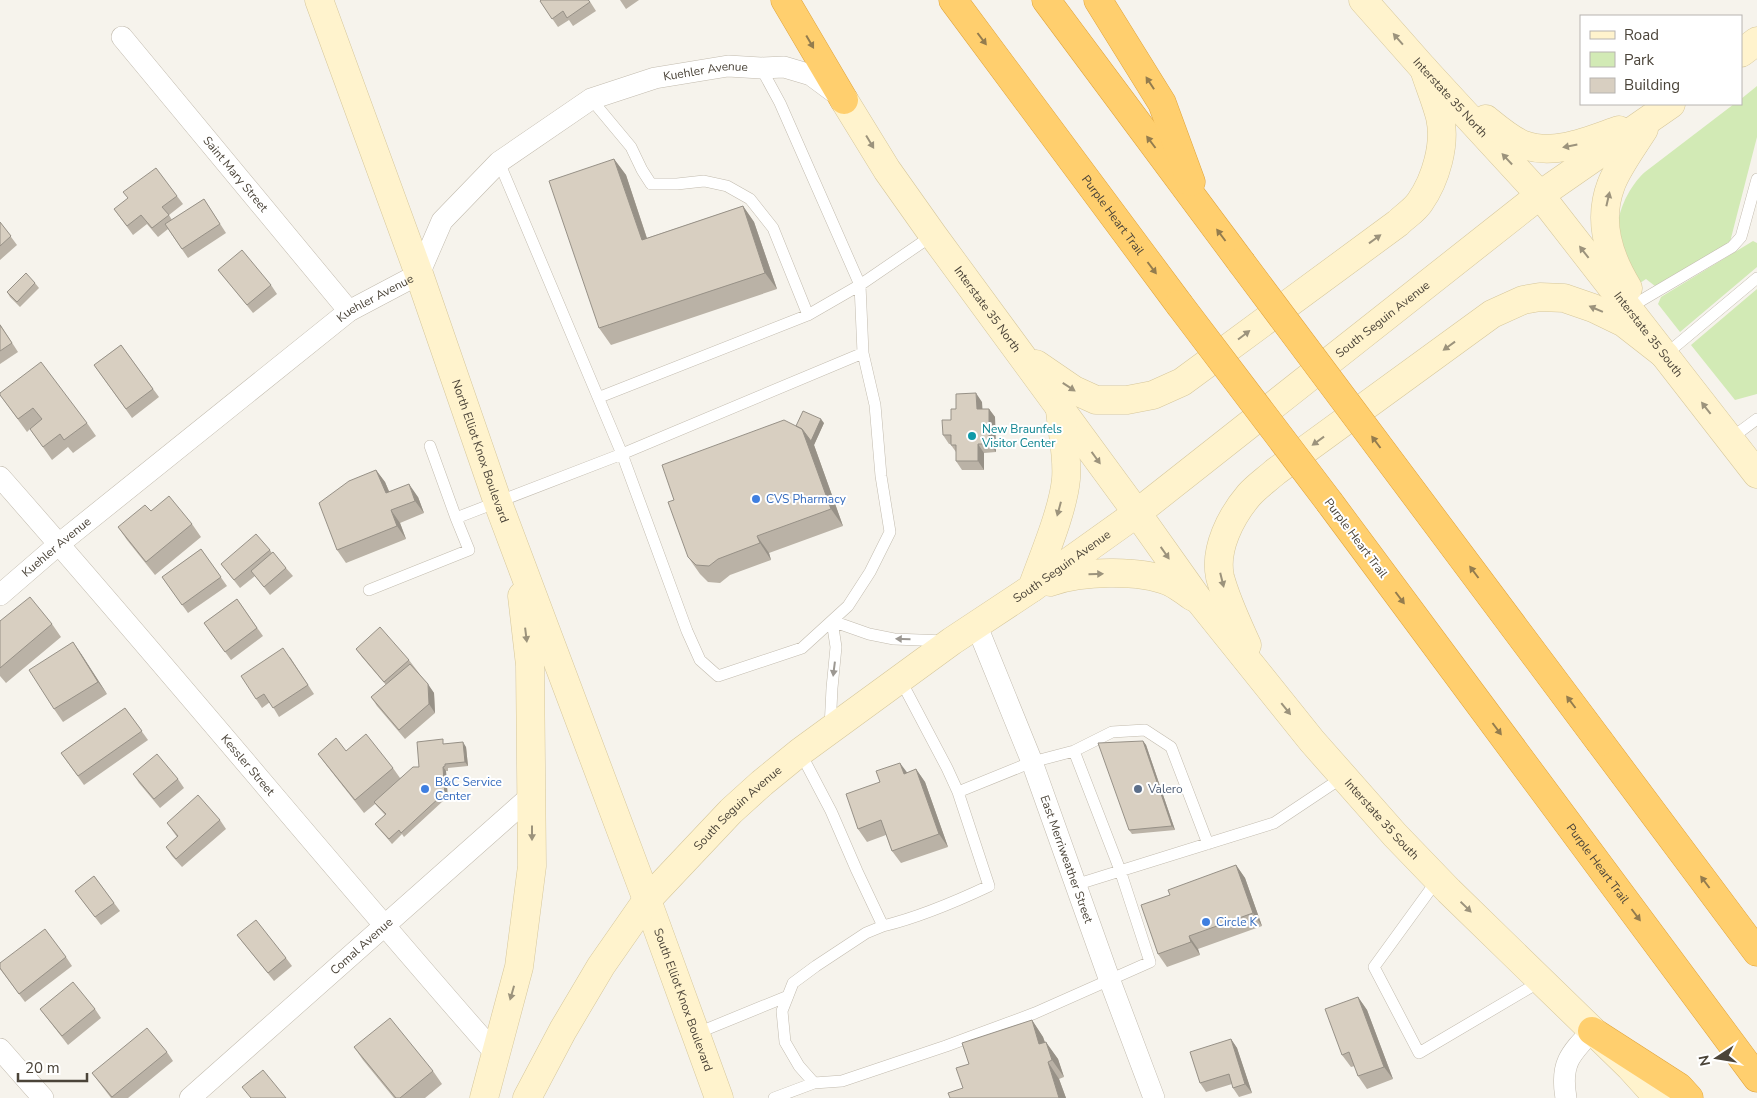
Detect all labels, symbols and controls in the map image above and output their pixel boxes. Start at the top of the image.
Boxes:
legend [1580,15,1742,105]
text: Road [1624,25,1659,45]
one-way arrow [977,32,987,46]
one-way arrow [1392,32,1403,45]
one-way arrow [805,35,814,49]
text: Park [1624,50,1654,70]
street label: Interstate 35 North [1410,54,1491,141]
street label: Kuehler Avenue [662,58,748,85]
text: Building [1624,75,1680,95]
one-way arrow [1145,77,1155,90]
street label: Saint Mary Street [199,133,272,216]
one-way arrow [865,135,874,148]
one-way arrow [1146,136,1157,149]
one-way arrow [1561,142,1577,150]
one-way arrow [1501,154,1513,166]
street label: Purple Heart Trail [1078,172,1148,259]
one-way arrow [1604,190,1612,206]
one-way arrow [1216,228,1226,242]
one-way arrow [1368,234,1382,244]
one-way arrow [1579,246,1590,259]
one-way arrow [1147,261,1157,275]
street label: Interstate 35 North [951,263,1025,356]
street label: Kuehler Avenue [333,270,416,326]
street label: South Seguin Avenue [1332,277,1433,361]
street label: Interstate 35 South [1610,288,1687,380]
one-way arrow [1589,305,1603,313]
one-way arrow [1237,330,1251,340]
one-way arrow [1443,340,1456,351]
street label: North Elliot Knox Boulevard [448,377,513,525]
one-way arrow [1062,382,1076,391]
one-way arrow [1701,401,1711,415]
place label: New Braunfels Visitor Center [981,421,1062,451]
marker: New Braunfels Visitor Center [966,430,978,442]
one-way arrow [1371,435,1381,449]
one-way arrow [1311,436,1325,446]
one-way arrow [1091,451,1101,465]
place label: CVS Pharmacy [766,491,847,507]
marker: CVS Pharmacy [750,493,762,505]
street label: Purple Heart Trail [1321,495,1391,581]
one-way arrow [1055,501,1063,516]
street label: Kuehler Avenue [18,513,94,581]
street label: South Seguin Avenue [1010,526,1114,606]
one-way arrow [1160,546,1170,560]
one-way arrow [1468,566,1479,579]
one-way arrow [1088,569,1104,577]
one-way arrow [1218,572,1226,588]
one-way arrow [1395,591,1406,604]
one-way arrow [522,628,530,644]
one-way arrow [895,635,911,643]
one-way arrow [830,661,838,677]
one-way arrow [1566,695,1576,709]
one-way arrow [1281,702,1292,715]
one-way arrow [1492,722,1503,735]
street label: Kessler Street [217,731,279,800]
street label: South Seguin Avenue [690,762,785,854]
place label: B&C Service Center [435,774,502,804]
street label: Interstate 35 South [1341,775,1423,863]
place label: Valero [1147,781,1183,797]
marker: B&C Service Center [419,783,431,795]
marker: Valero [1132,783,1144,795]
street label: East Merriweather Street [1036,793,1097,926]
street label: Purple Heart Trail [1563,820,1633,907]
one-way arrow [528,825,536,841]
one-way arrow [1699,876,1710,889]
one-way arrow [1459,901,1471,913]
one-way arrow [1631,908,1641,922]
street label: Comal Avenue [327,914,396,978]
place label: Circle K [1216,914,1258,930]
marker: Circle K [1200,916,1212,928]
street label: South Elliot Knox Boulevard [650,926,717,1073]
one-way arrow [507,986,515,1001]
north arrow [1692,1033,1742,1083]
scale bar [18,1050,86,1082]
text: N [1694,1053,1715,1068]
text: 20 m [25,1058,60,1078]

